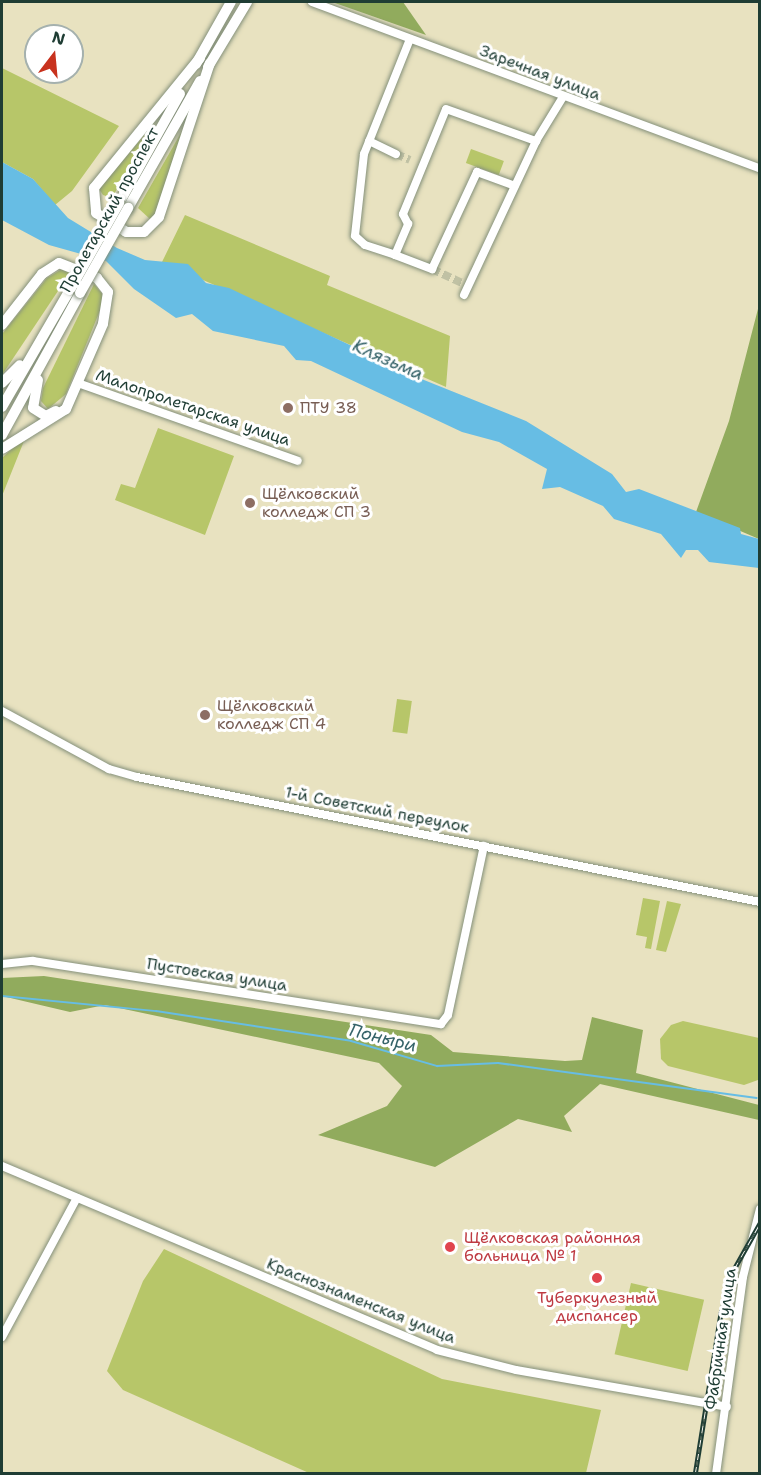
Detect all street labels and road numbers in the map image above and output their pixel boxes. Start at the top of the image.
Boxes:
street label: Заречная улица [477,41,603,105]
street label: Пролетарский проспект [57,124,163,296]
street label: Малопролетарская улица [93,366,293,450]
street label: 1-й Советский переулок [283,783,471,837]
street label: Пустовская улица [145,954,289,996]
street label: Краснознаменская улица [264,1254,458,1348]
street label: Фабричная улица [702,1267,740,1411]

